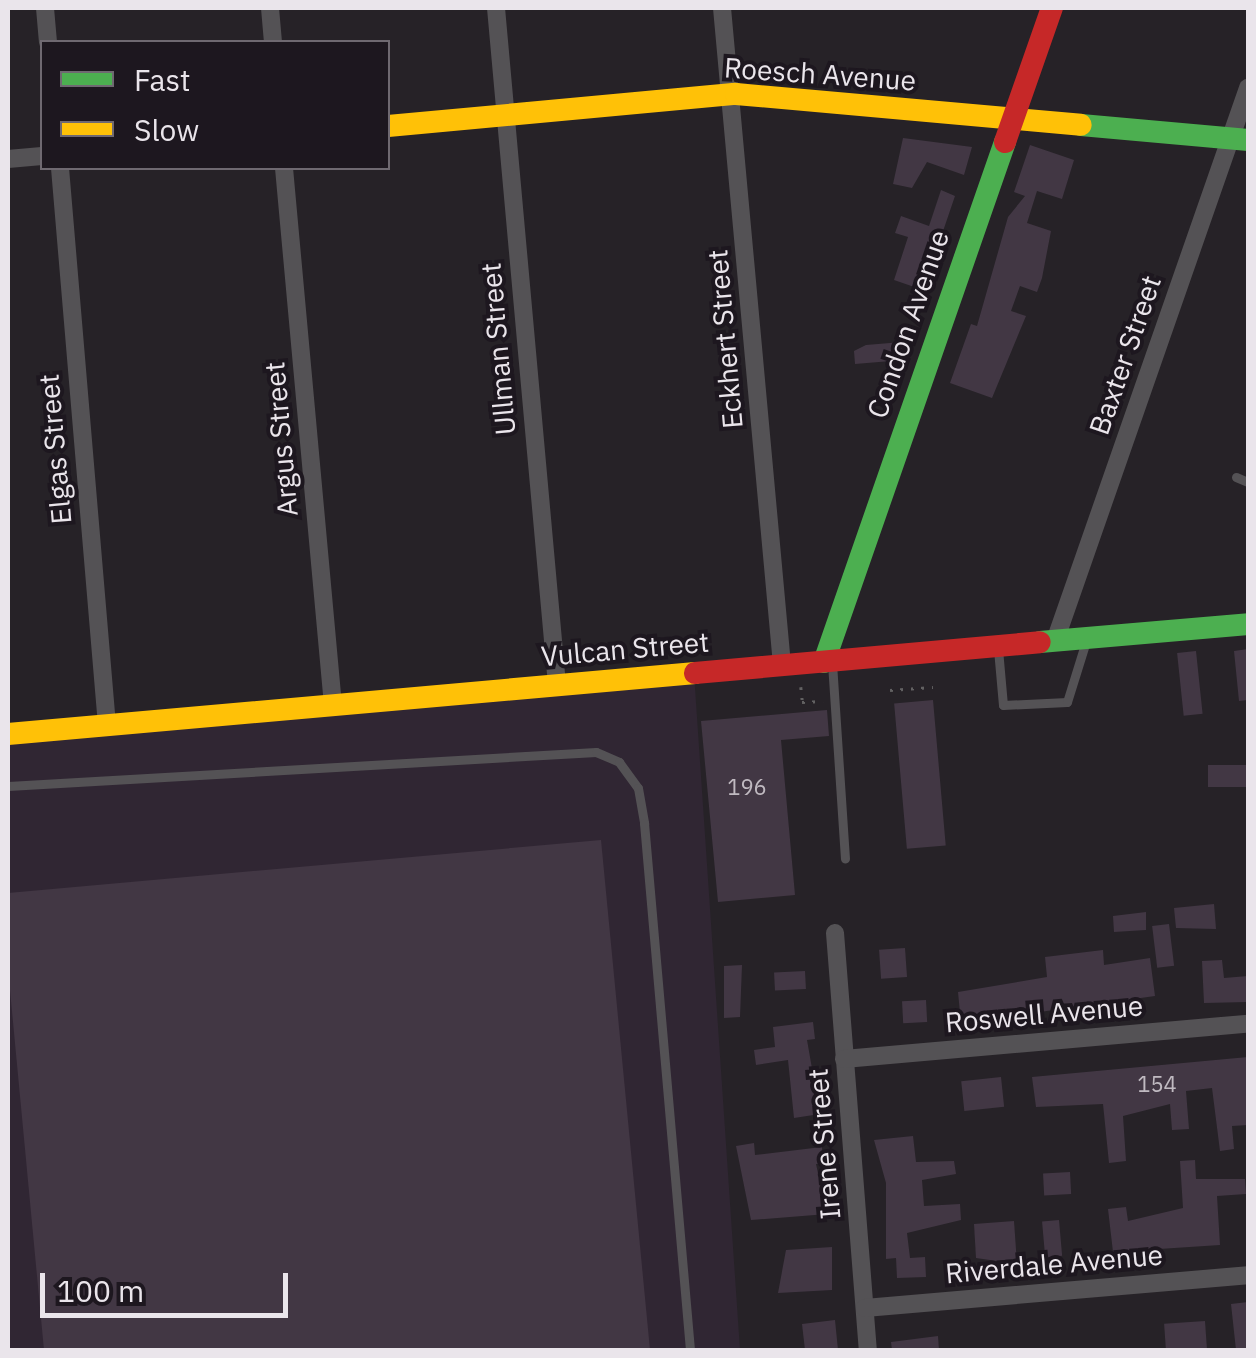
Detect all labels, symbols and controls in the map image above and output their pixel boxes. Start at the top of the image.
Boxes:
legend [40,40,390,170]
street label: Roesch Avenue [723,51,917,97]
text: Fast [134,60,191,99]
text: Slow [134,110,199,149]
street label: Condon Avenue [860,225,956,423]
street label: Eckhert Street [700,248,750,430]
street label: Ullman Street [474,261,522,437]
street label: Baxter Street [1082,271,1168,439]
street label: Argus Street [258,360,304,518]
street label: Elgas Street [32,373,78,525]
street label: Vulcan Street [540,625,710,673]
house number: 196 [727,774,767,800]
street label: Roswell Avenue [944,989,1144,1039]
street label: Irene Street [801,1067,847,1221]
house number: 154 [1137,1071,1177,1097]
street label: Riverdale Avenue [944,1238,1164,1290]
scale bar [45,1253,292,1315]
text: 100 m [57,1271,144,1310]

